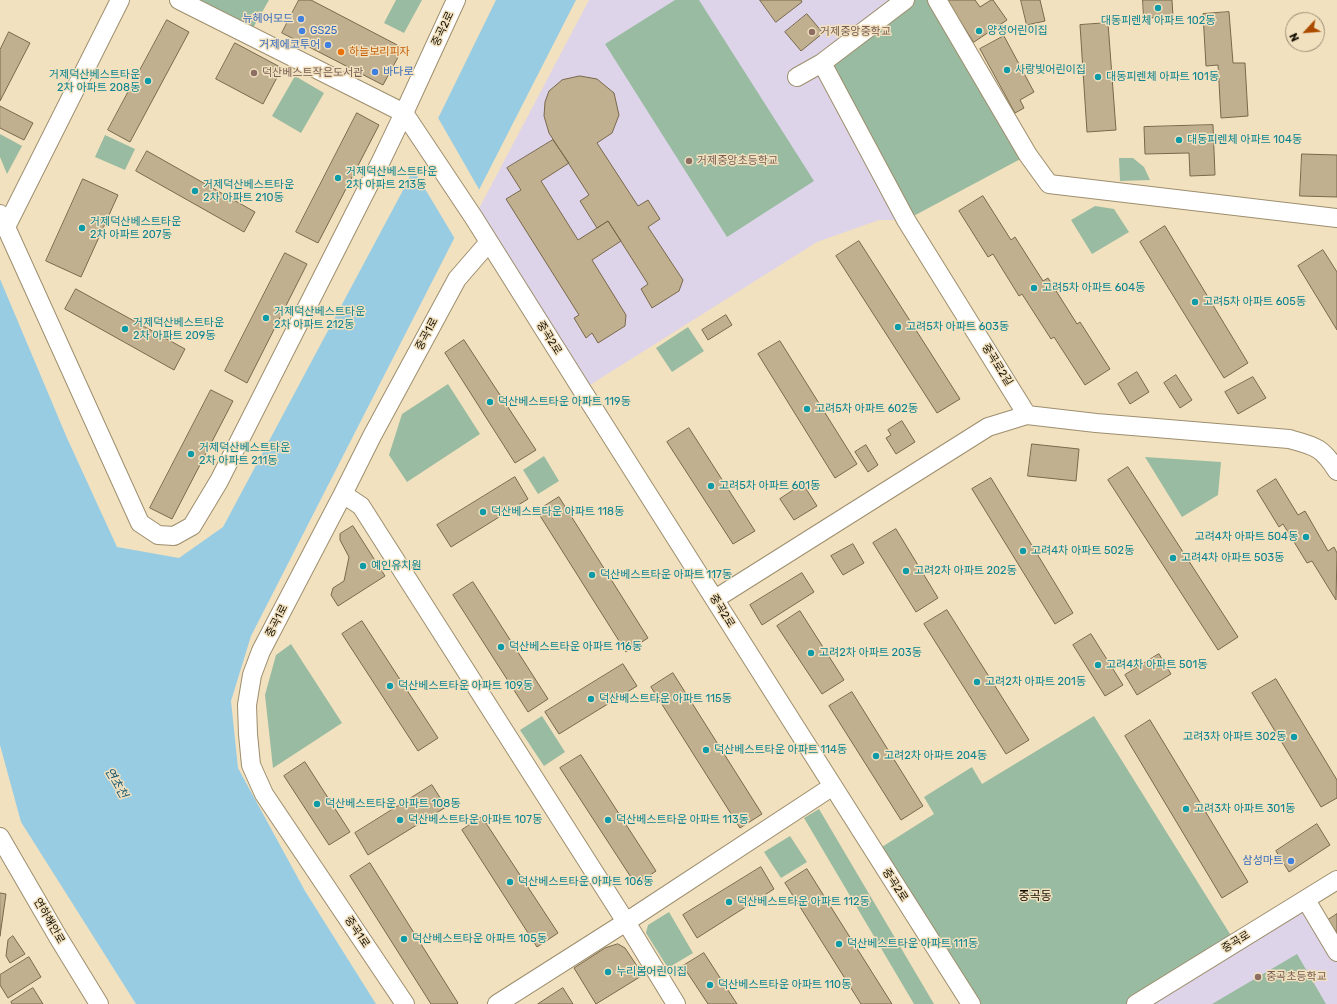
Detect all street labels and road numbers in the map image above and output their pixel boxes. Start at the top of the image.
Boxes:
street label: 중곡2로 [429,10,457,48]
street label: 중곡1로 [413,315,441,353]
street label: 중곡2로 [534,319,564,357]
street label: 중곡로2길 [979,342,1015,388]
street label: 중곡2로 [707,592,737,630]
street label: 중곡1로 [263,602,291,640]
street label: 중곡2로 [879,866,911,904]
street label: 연하해안로 [31,896,67,946]
street label: 중곡1로 [342,914,372,950]
street label: 중곡로 [1220,929,1252,955]

